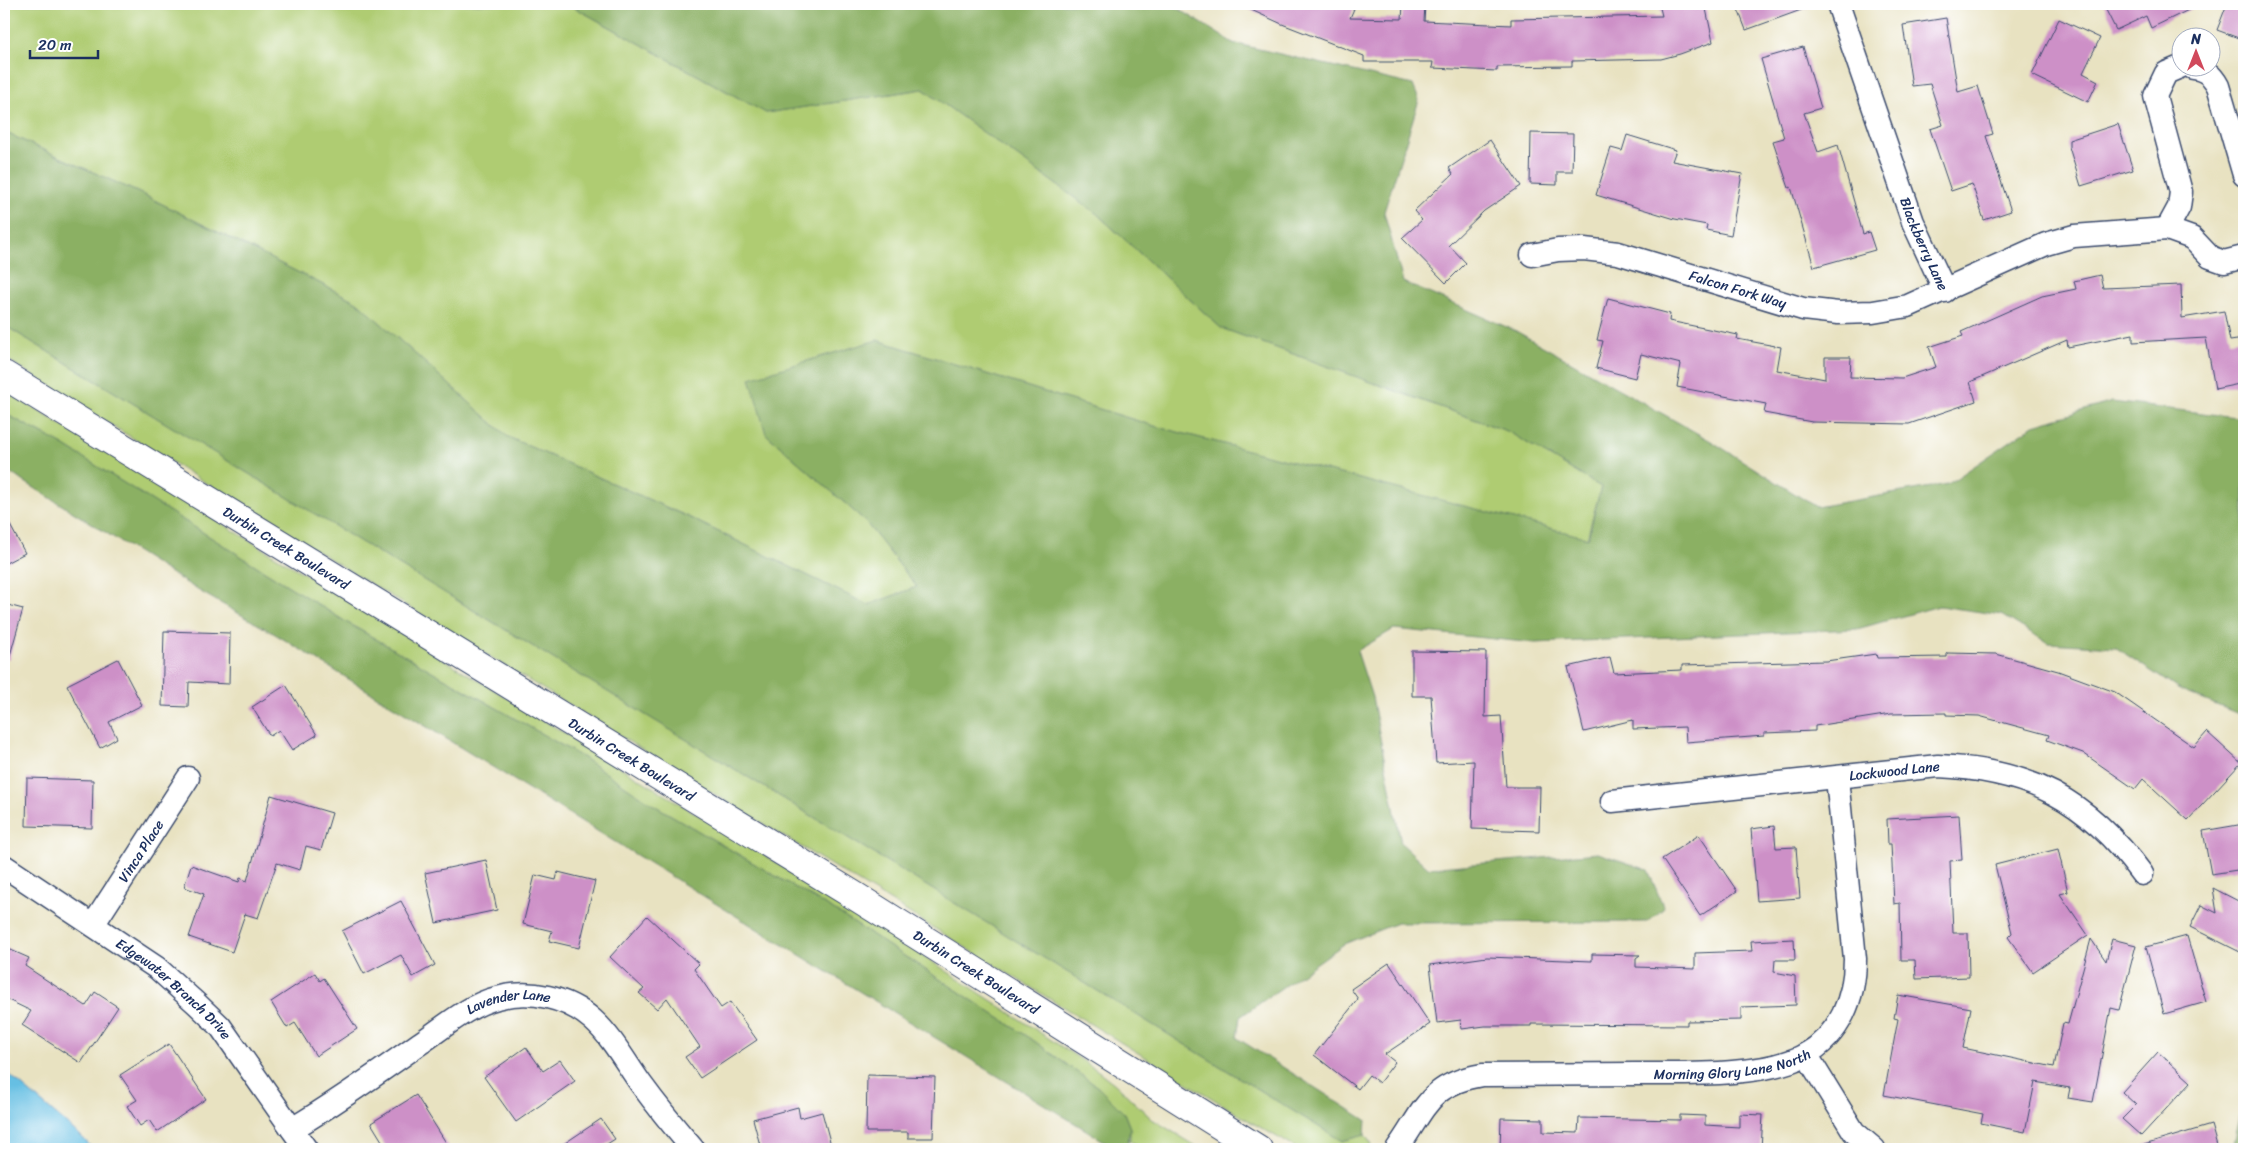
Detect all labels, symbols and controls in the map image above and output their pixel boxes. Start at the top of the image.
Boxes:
text: N [2190,27,2201,52]
scale bar [30,28,98,60]
north arrow [2170,28,2220,78]
text: 20 m [38,32,72,58]
street label: Blackberry Lane [1892,194,1955,295]
street label: Falcon Fork Way [1686,263,1790,317]
street label: Durbin Creek Boulevard [218,500,356,598]
street label: Durbin Creek Boulevard [563,711,701,809]
street label: Lockwood Lane [1848,754,1941,788]
street label: Vinca Place [111,815,171,888]
street label: Durbin Creek Boulevard [908,923,1046,1023]
street label: Edgewater Branch Drive [110,932,238,1045]
street label: Lavender Lane [462,982,553,1022]
street label: Morning Glory Lane North [1654,1042,1816,1087]

